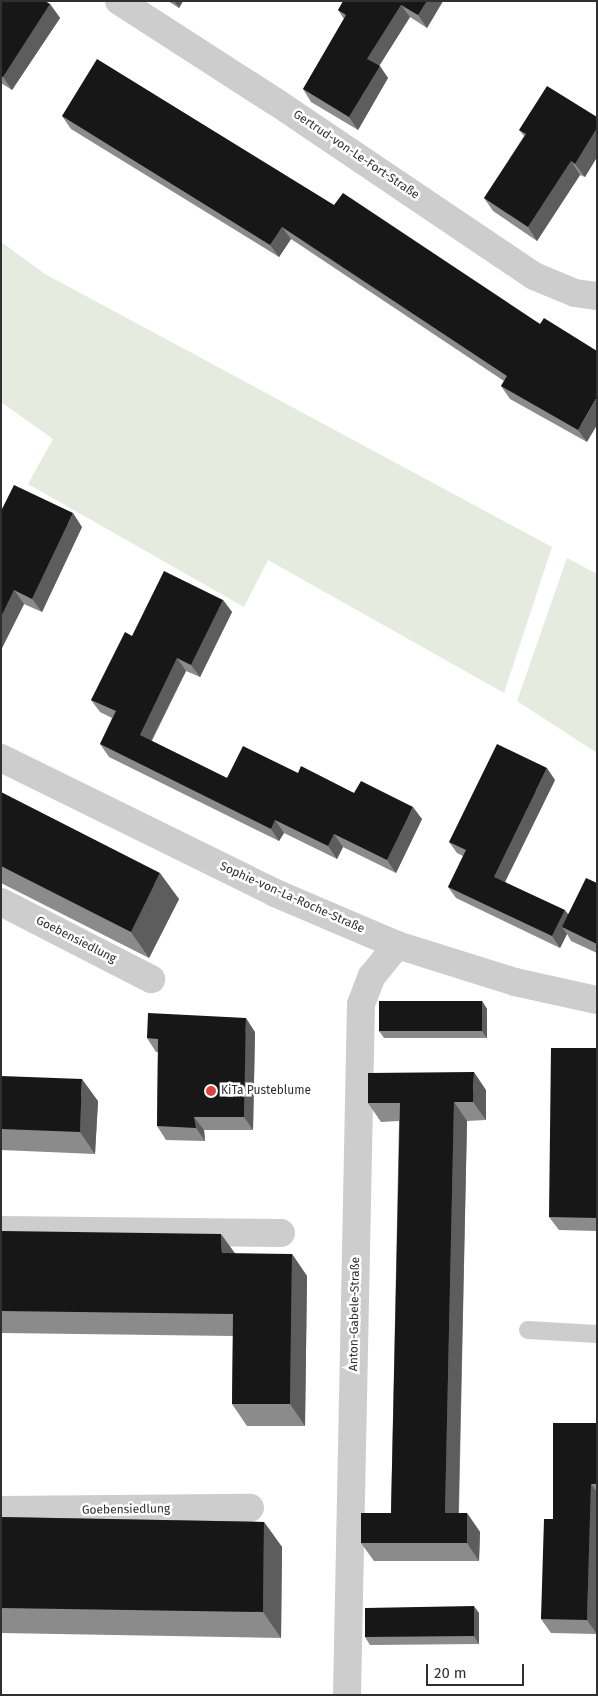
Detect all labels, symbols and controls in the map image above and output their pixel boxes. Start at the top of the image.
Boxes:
street label: Gertrud-von-Le-Fort-Straße [290,107,422,203]
street label: Sophie-von-La-Roche-Straße [217,859,367,937]
street label: Goebensiedlung [33,914,119,966]
place label: KiTa Pusteblume [221,1084,311,1098]
marker: KiTa Pusteblume [205,1085,217,1097]
street label: Anton-Gabele-Straße [347,1257,363,1371]
street label: Goebensiedlung [82,1502,170,1518]
scale bar [428,1654,526,1686]
text: 20 m [434,1664,467,1682]

